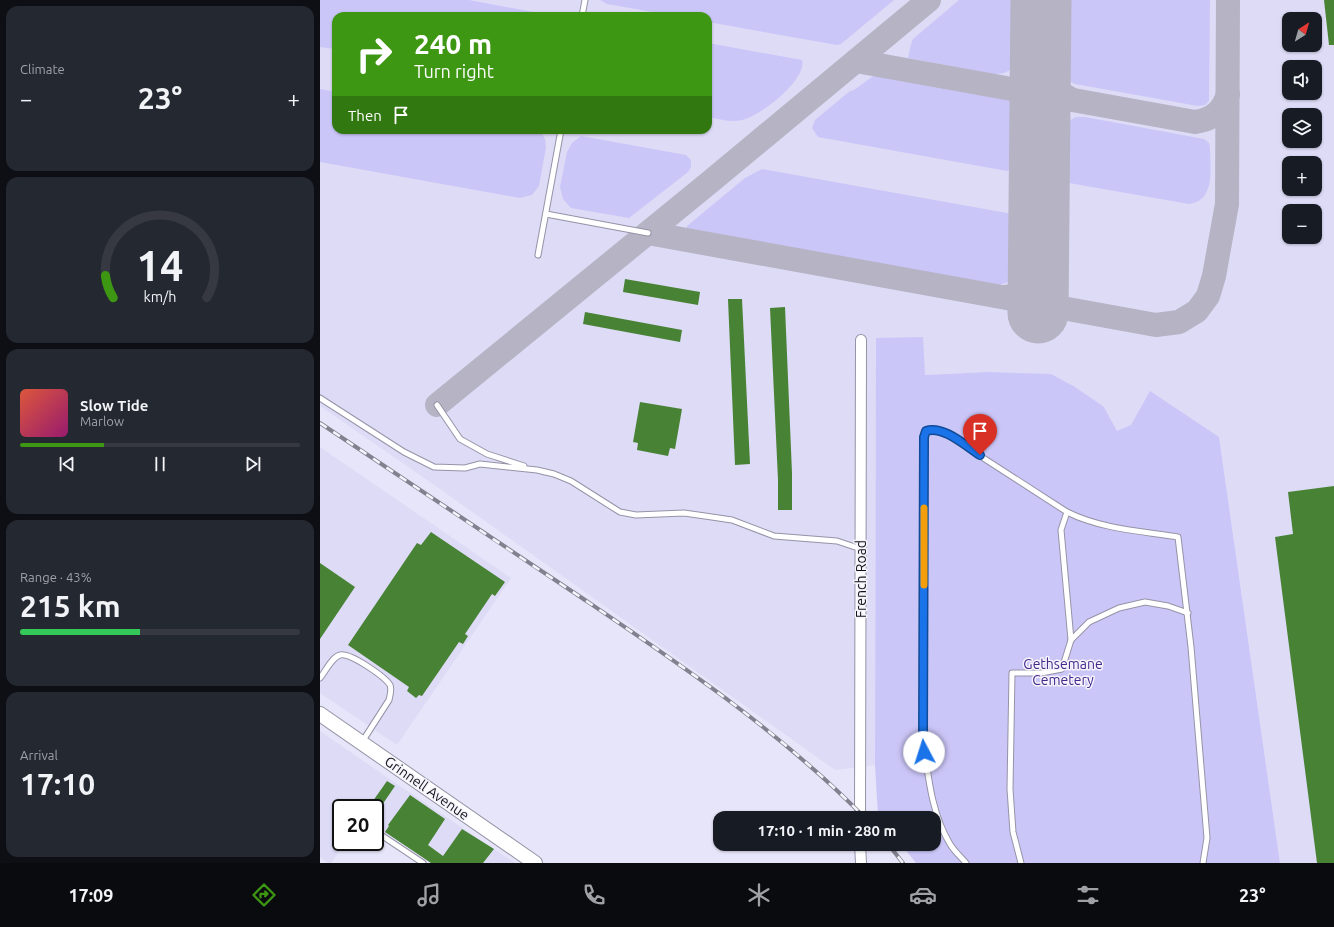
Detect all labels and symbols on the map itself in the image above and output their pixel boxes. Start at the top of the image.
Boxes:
north arrow [1282,12,1322,52]
pin [963,414,997,455]
street label: French Road [853,540,869,618]
park label: Gethsemane Cemetery [1023,656,1103,688]
position arrow [903,731,945,773]
street label: Grinnell Avenue [382,753,472,823]
speed limit sign: 20 [332,799,384,851]

